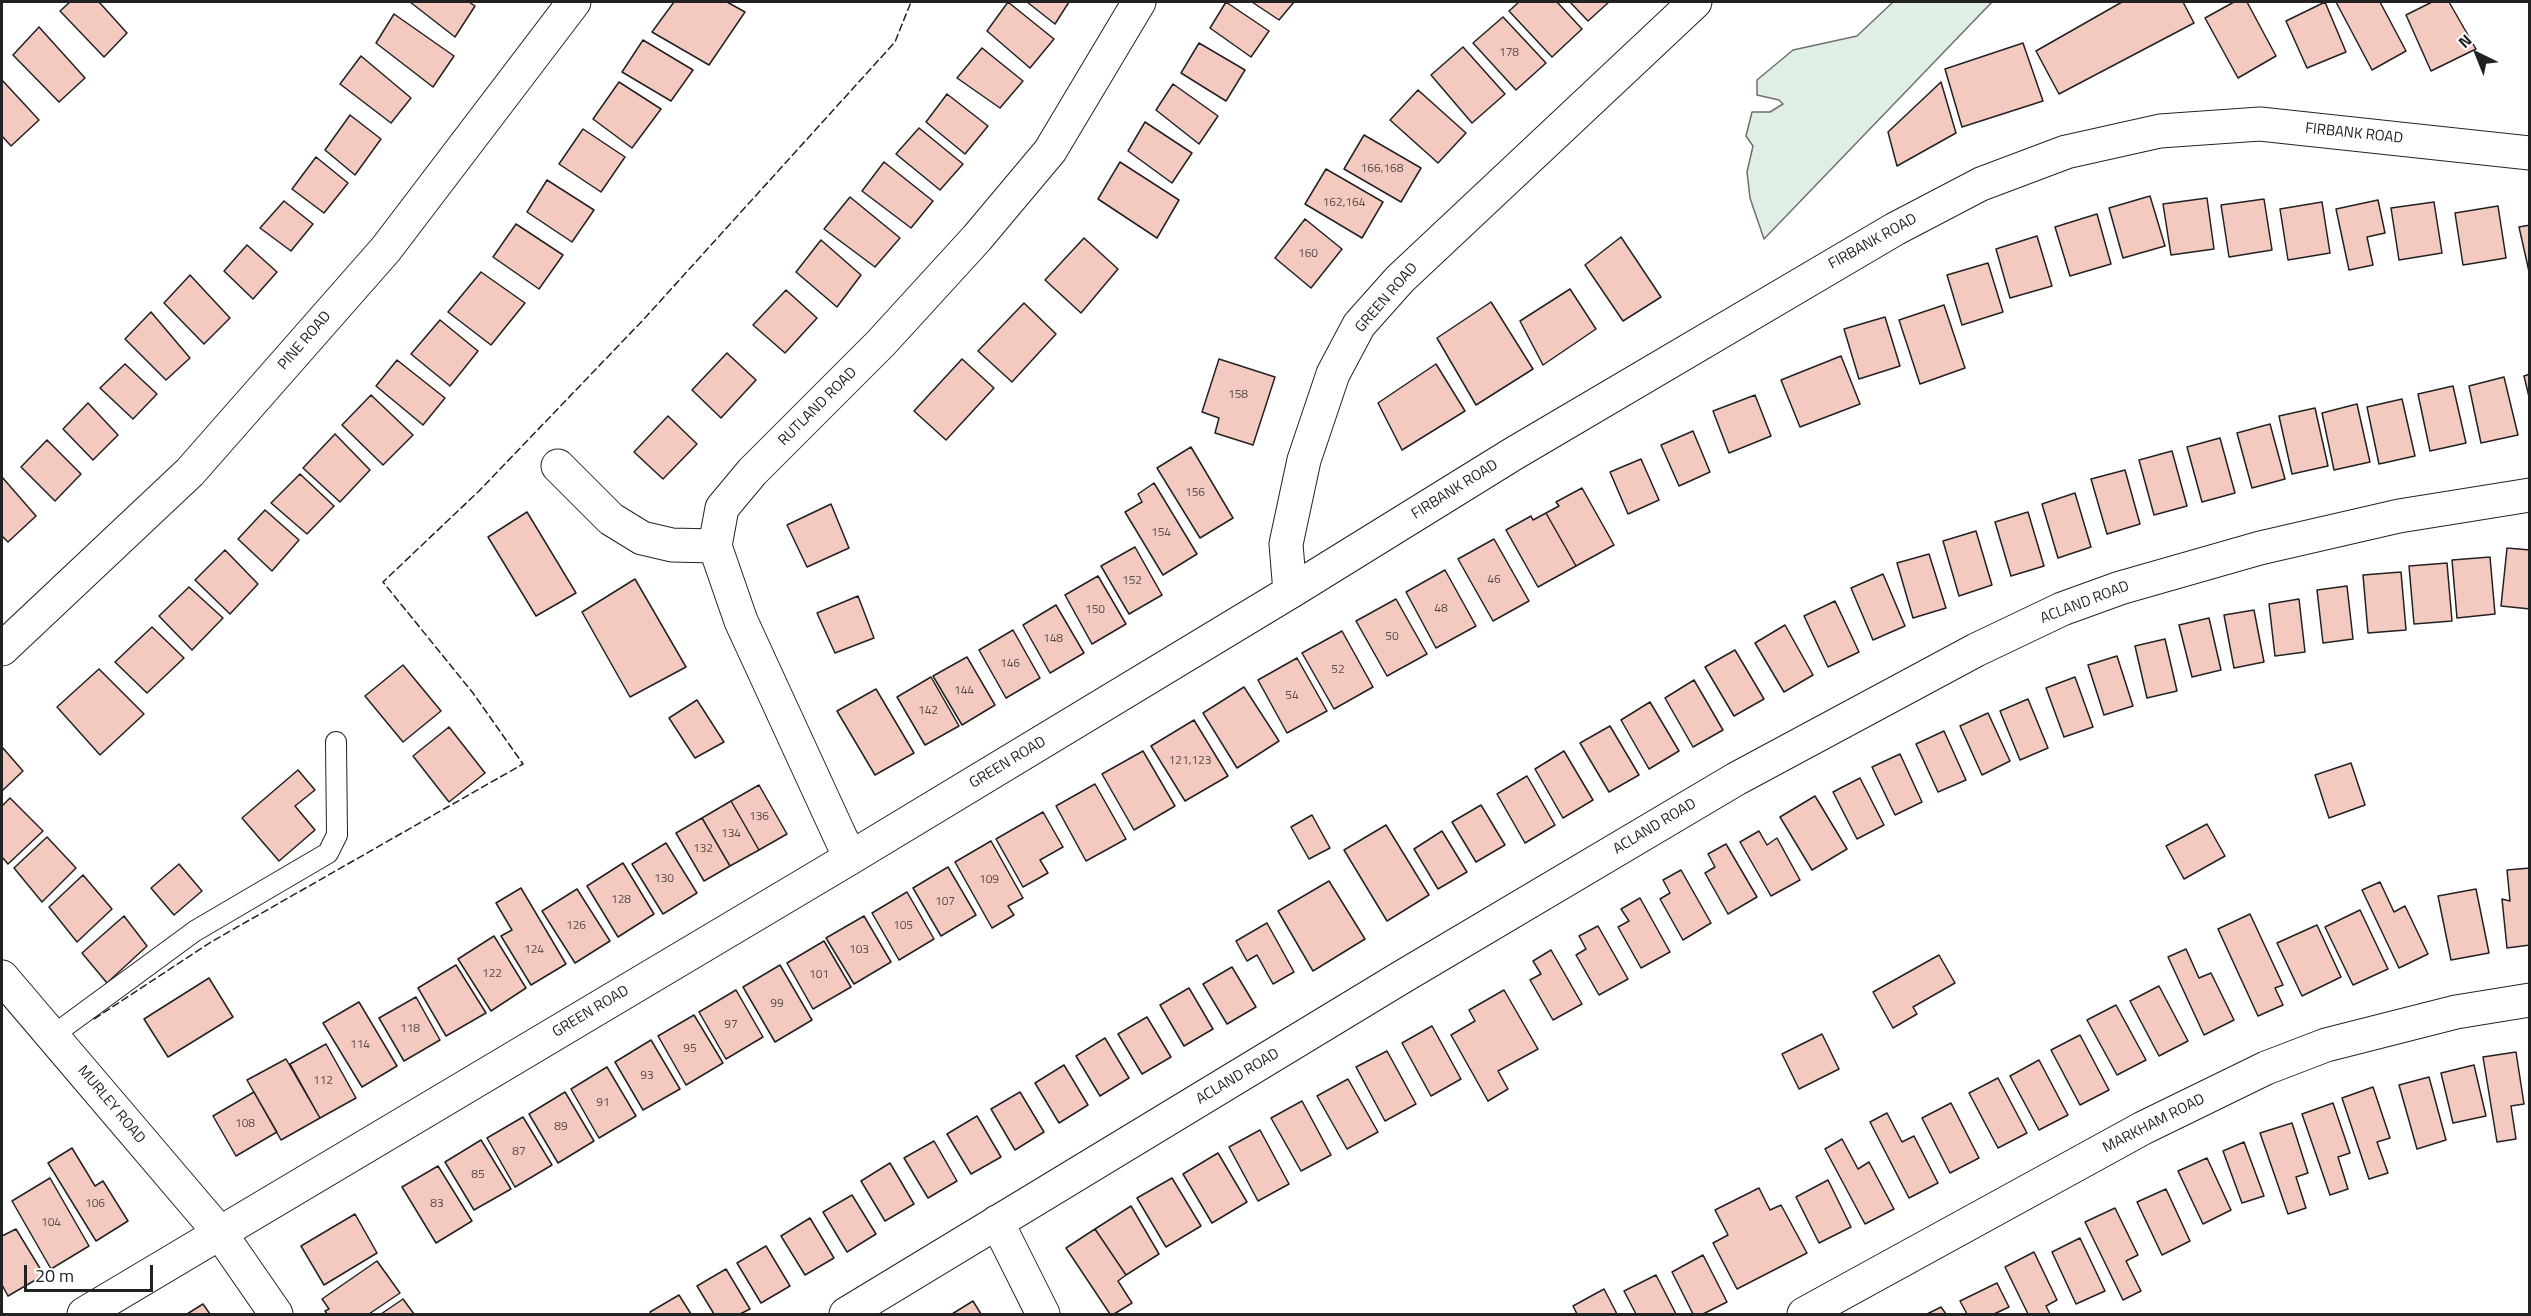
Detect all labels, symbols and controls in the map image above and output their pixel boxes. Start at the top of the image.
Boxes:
north arrow [2447,24,2507,84]
text: N [2452,28,2477,53]
house number: 178 [1499,46,1519,60]
street label: FIRBANK ROAD [2304,120,2404,148]
house number: 166,168 [1361,162,1403,176]
house number: 162,164 [1323,196,1365,210]
street label: FIRBANK ROAD [1826,210,1920,274]
house number: 160 [1298,247,1318,261]
street label: GREEN ROAD [1352,260,1422,336]
street label: PINE ROAD [275,308,335,374]
street label: RUTLAND ROAD [775,364,861,450]
house number: 158 [1228,388,1248,402]
street label: FIRBANK ROAD [1409,456,1501,524]
house number: 156 [1185,486,1205,500]
house number: 154 [1151,526,1171,540]
house number: 46 [1487,573,1501,587]
house number: 152 [1122,574,1142,588]
street label: ACLAND ROAD [2038,578,2132,628]
house number: 48 [1434,602,1448,616]
house number: 150 [1085,603,1105,617]
house number: 50 [1385,630,1399,644]
house number: 148 [1043,632,1063,646]
house number: 146 [1000,657,1020,671]
house number: 52 [1331,663,1345,677]
house number: 144 [954,684,974,698]
house number: 54 [1285,689,1299,703]
house number: 142 [918,704,938,718]
street label: GREEN ROAD [966,733,1050,793]
house number: 121,123 [1169,754,1211,768]
street label: ACLAND ROAD [1610,795,1700,859]
house number: 136 [749,810,769,824]
house number: 134 [721,827,741,841]
house number: 132 [693,842,713,856]
house number: 130 [654,872,674,886]
house number: 109 [979,873,999,887]
house number: 128 [611,893,631,907]
house number: 107 [935,895,955,909]
house number: 126 [566,919,586,933]
house number: 105 [893,919,913,933]
house number: 124 [524,943,544,957]
house number: 103 [849,943,869,957]
house number: 122 [482,967,502,981]
house number: 101 [809,968,829,982]
street label: GREEN ROAD [549,982,633,1042]
house number: 99 [770,997,784,1011]
house number: 97 [724,1018,738,1032]
house number: 118 [400,1022,420,1036]
house number: 114 [350,1038,370,1052]
house number: 95 [683,1042,697,1056]
street label: ACLAND ROAD [1193,1045,1283,1109]
street label: MURLEY ROAD [73,1062,149,1148]
house number: 93 [640,1069,654,1083]
house number: 112 [313,1074,333,1088]
street label: MARKHAM ROAD [2100,1091,2208,1157]
house number: 91 [596,1096,610,1110]
house number: 108 [235,1117,255,1131]
house number: 89 [554,1120,568,1134]
house number: 87 [512,1145,526,1159]
house number: 85 [471,1168,485,1182]
house number: 106 [85,1197,105,1211]
house number: 83 [430,1197,444,1211]
house number: 104 [41,1216,61,1230]
scale bar [27,1253,156,1291]
text: 20 m [35,1262,74,1289]

